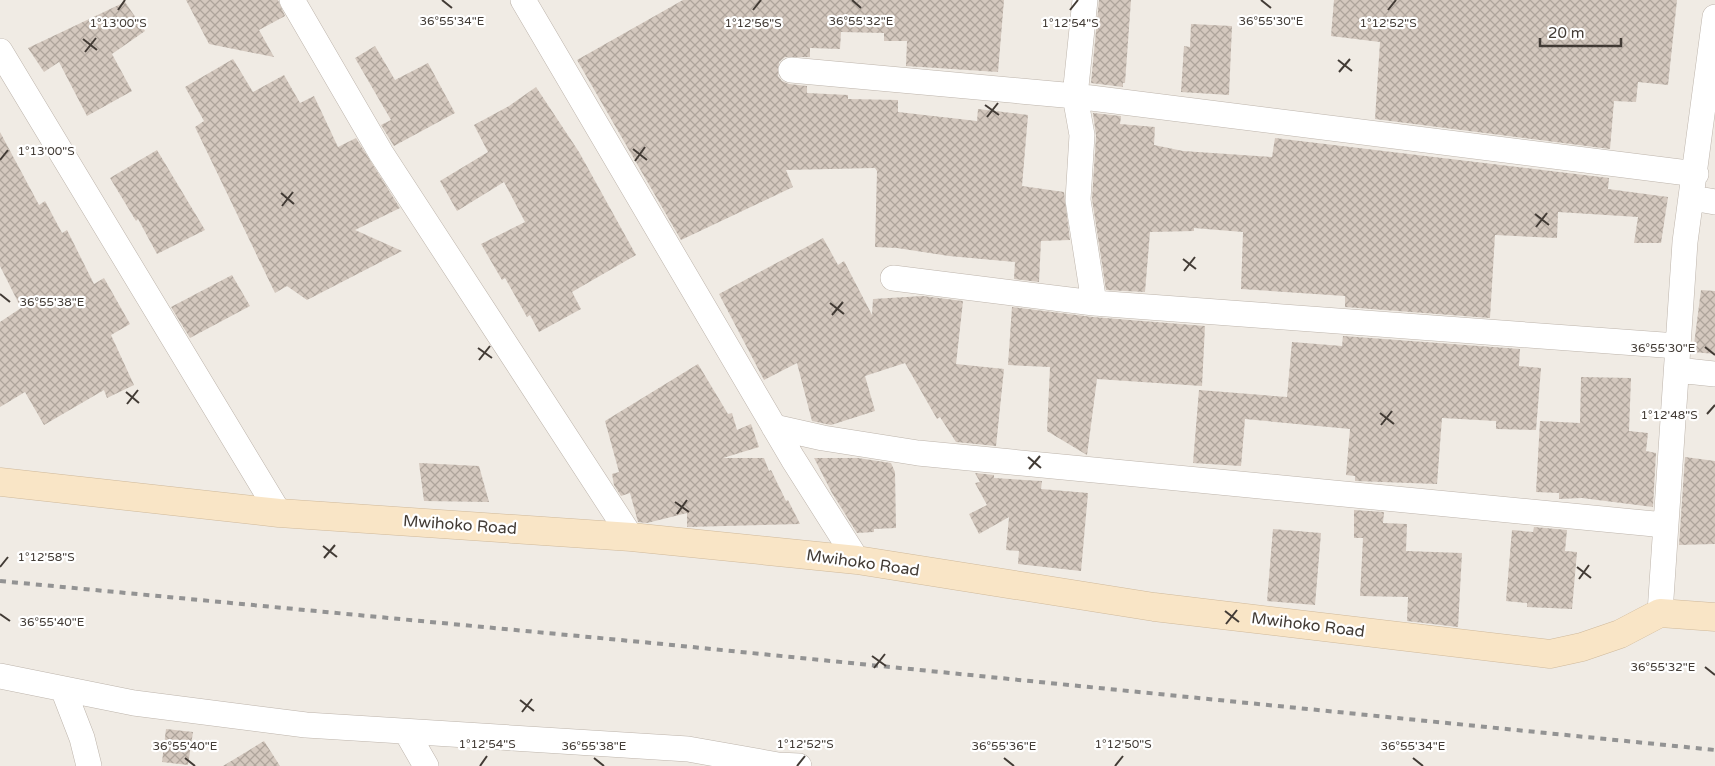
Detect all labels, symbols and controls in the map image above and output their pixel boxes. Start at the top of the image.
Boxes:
text: 36°55'34"E [420,14,485,28]
text: 36°55'32"E [829,14,894,28]
text: 36°55'30"E [1239,14,1304,28]
scale bar [1540,15,1621,47]
text: 1°13'00"S [89,16,147,30]
text: 1°12'56"S [724,16,782,30]
text: 1°12'54"S [1041,16,1099,30]
text: 1°12'52"S [1359,16,1417,30]
text: 20 m [1548,24,1585,42]
text: 1°13'00"S [17,144,75,158]
text: 36°55'38"E [20,295,85,309]
text: 36°55'30"E [1631,341,1696,355]
text: 1°12'48"S [1640,408,1698,422]
street label: Mwihoko Road [402,511,518,539]
street label: Mwihoko Road [805,545,921,581]
text: 1°12'58"S [17,550,75,564]
street label: Mwihoko Road [1250,608,1366,642]
text: 36°55'40"E [20,615,85,629]
text: 36°55'32"E [1631,660,1696,674]
text: 1°12'54"S [458,737,516,751]
text: 1°12'52"S [776,737,834,751]
text: 1°12'50"S [1094,737,1152,751]
text: 36°55'40"E [153,739,218,753]
text: 36°55'38"E [562,739,627,753]
text: 36°55'36"E [972,739,1037,753]
text: 36°55'34"E [1381,739,1446,753]

